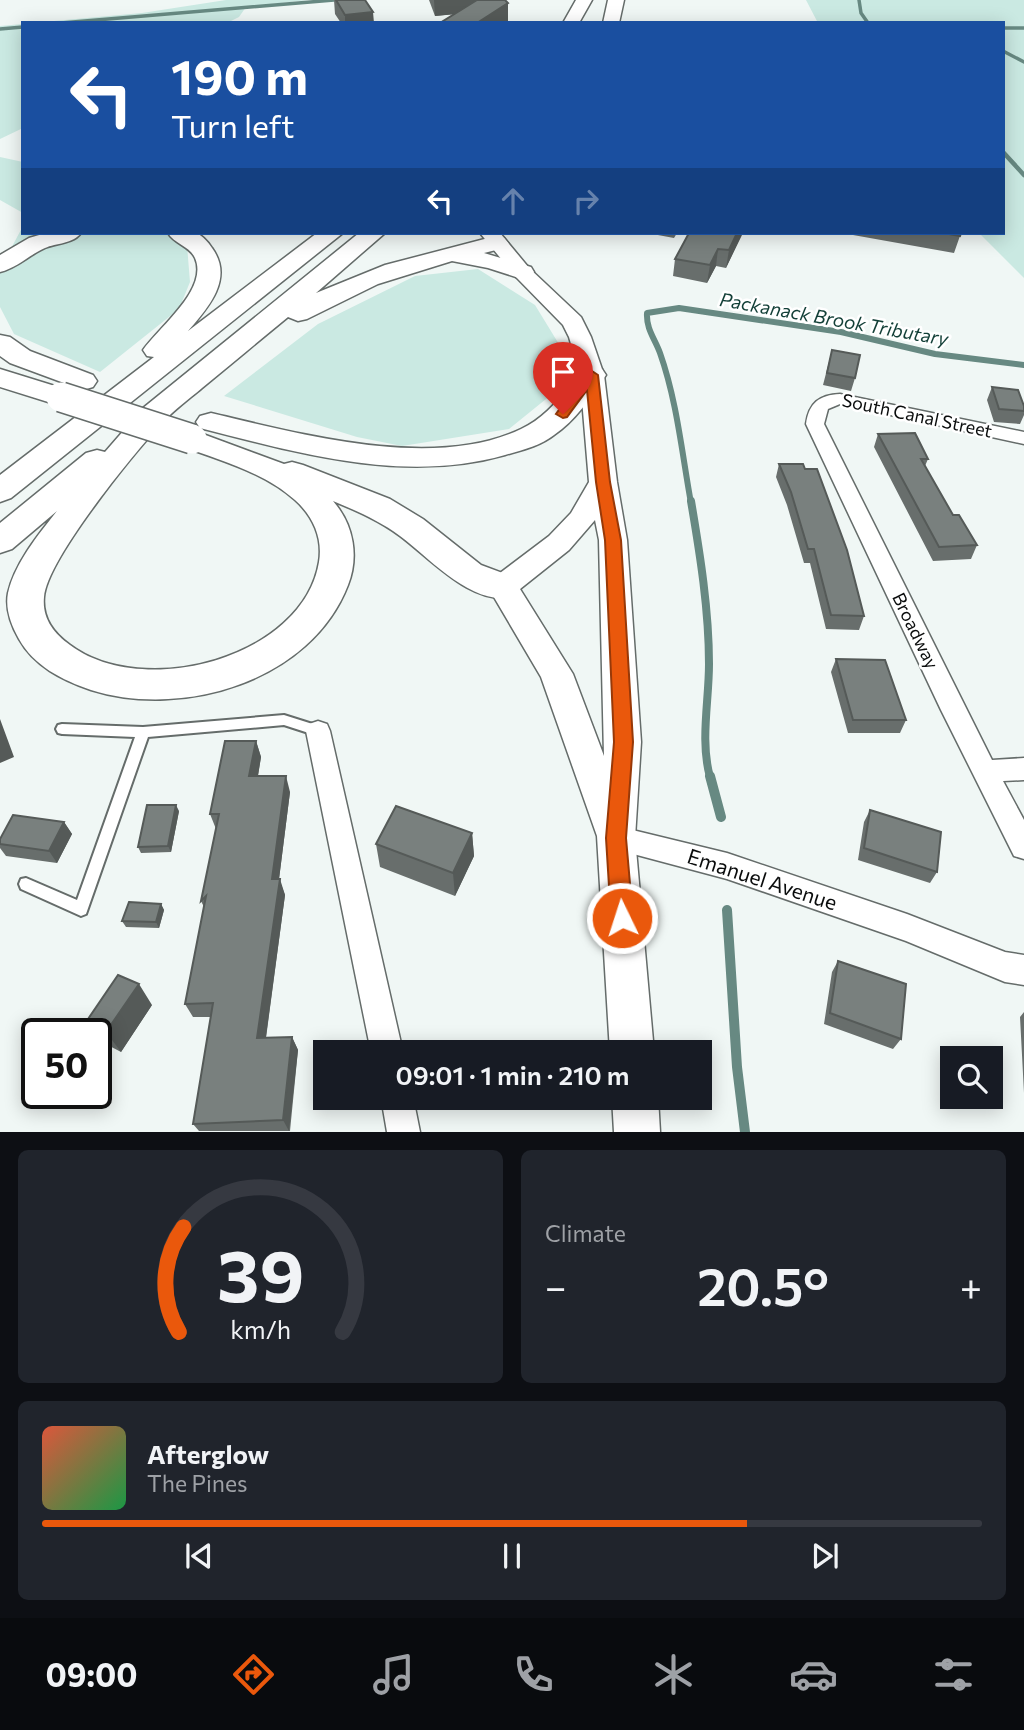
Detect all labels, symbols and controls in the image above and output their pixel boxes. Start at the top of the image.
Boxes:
text: 190 m [171,45,308,105]
icon: left [56,49,147,140]
text: Turn left [171,105,295,145]
icon: left [421,182,459,220]
icon: ahead [494,182,532,220]
icon: right [567,182,605,220]
water label: Packanack Brook Tributary [718,287,951,350]
pin [533,342,593,414]
icon: arrive [544,353,582,391]
street label: South Canal Street [840,388,994,442]
street label: Broadway [888,589,944,672]
street label: Emanuel Avenue [684,843,840,915]
position arrow [585,881,659,955]
speed limit sign: 50 [21,1018,112,1109]
map controls [940,1046,1003,1109]
button: search [940,1046,1003,1109]
text: 09:01 · 1 min · 210 m [396,1059,629,1090]
text: Climate [545,1219,626,1247]
text: 39 [217,1229,304,1318]
text: 20.5° [697,1253,829,1317]
text: − [545,1262,567,1309]
text: + [960,1262,982,1309]
text: km/h [230,1314,291,1344]
text: Afterglow [147,1438,269,1469]
text: The Pines [147,1469,248,1497]
icon: previous [180,1537,218,1575]
icon: pause [493,1537,531,1575]
icon: next [806,1537,844,1575]
icon: directions [229,1650,278,1699]
icon: music [369,1650,418,1699]
icon: phone [509,1650,558,1699]
icon: climate [649,1650,698,1699]
icon: car [789,1650,838,1699]
icon: filters [929,1650,978,1699]
text: 09:00 [46,1654,138,1694]

